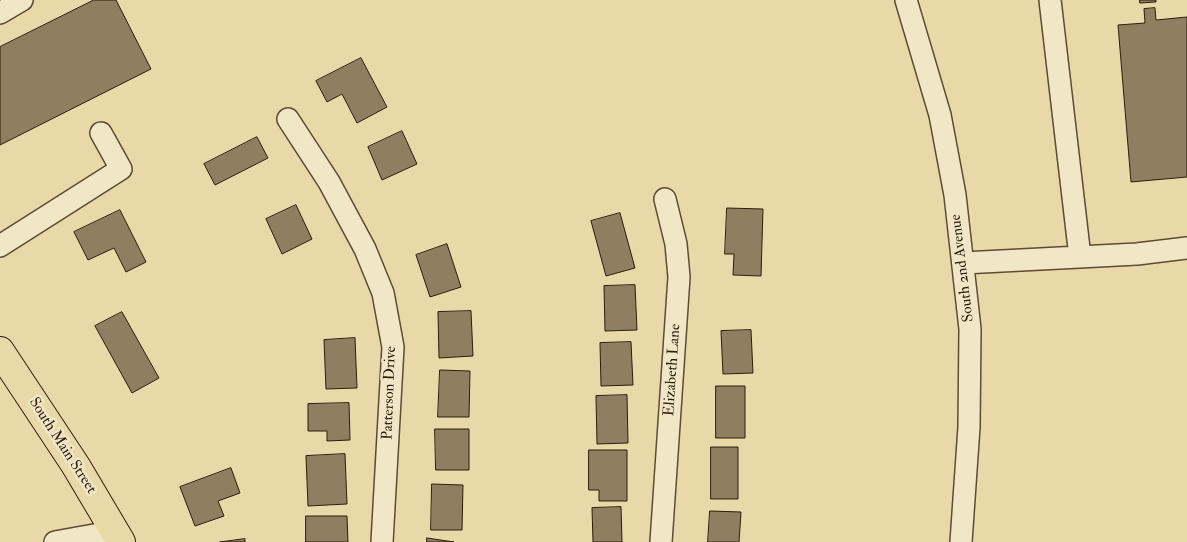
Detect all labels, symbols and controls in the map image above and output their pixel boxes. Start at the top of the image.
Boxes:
street label: South 2nd Avenue [947,213,979,323]
street label: Elizabeth Lane [661,323,685,417]
street label: Patterson Drive [379,346,401,440]
street label: South Main Street [24,395,100,497]

